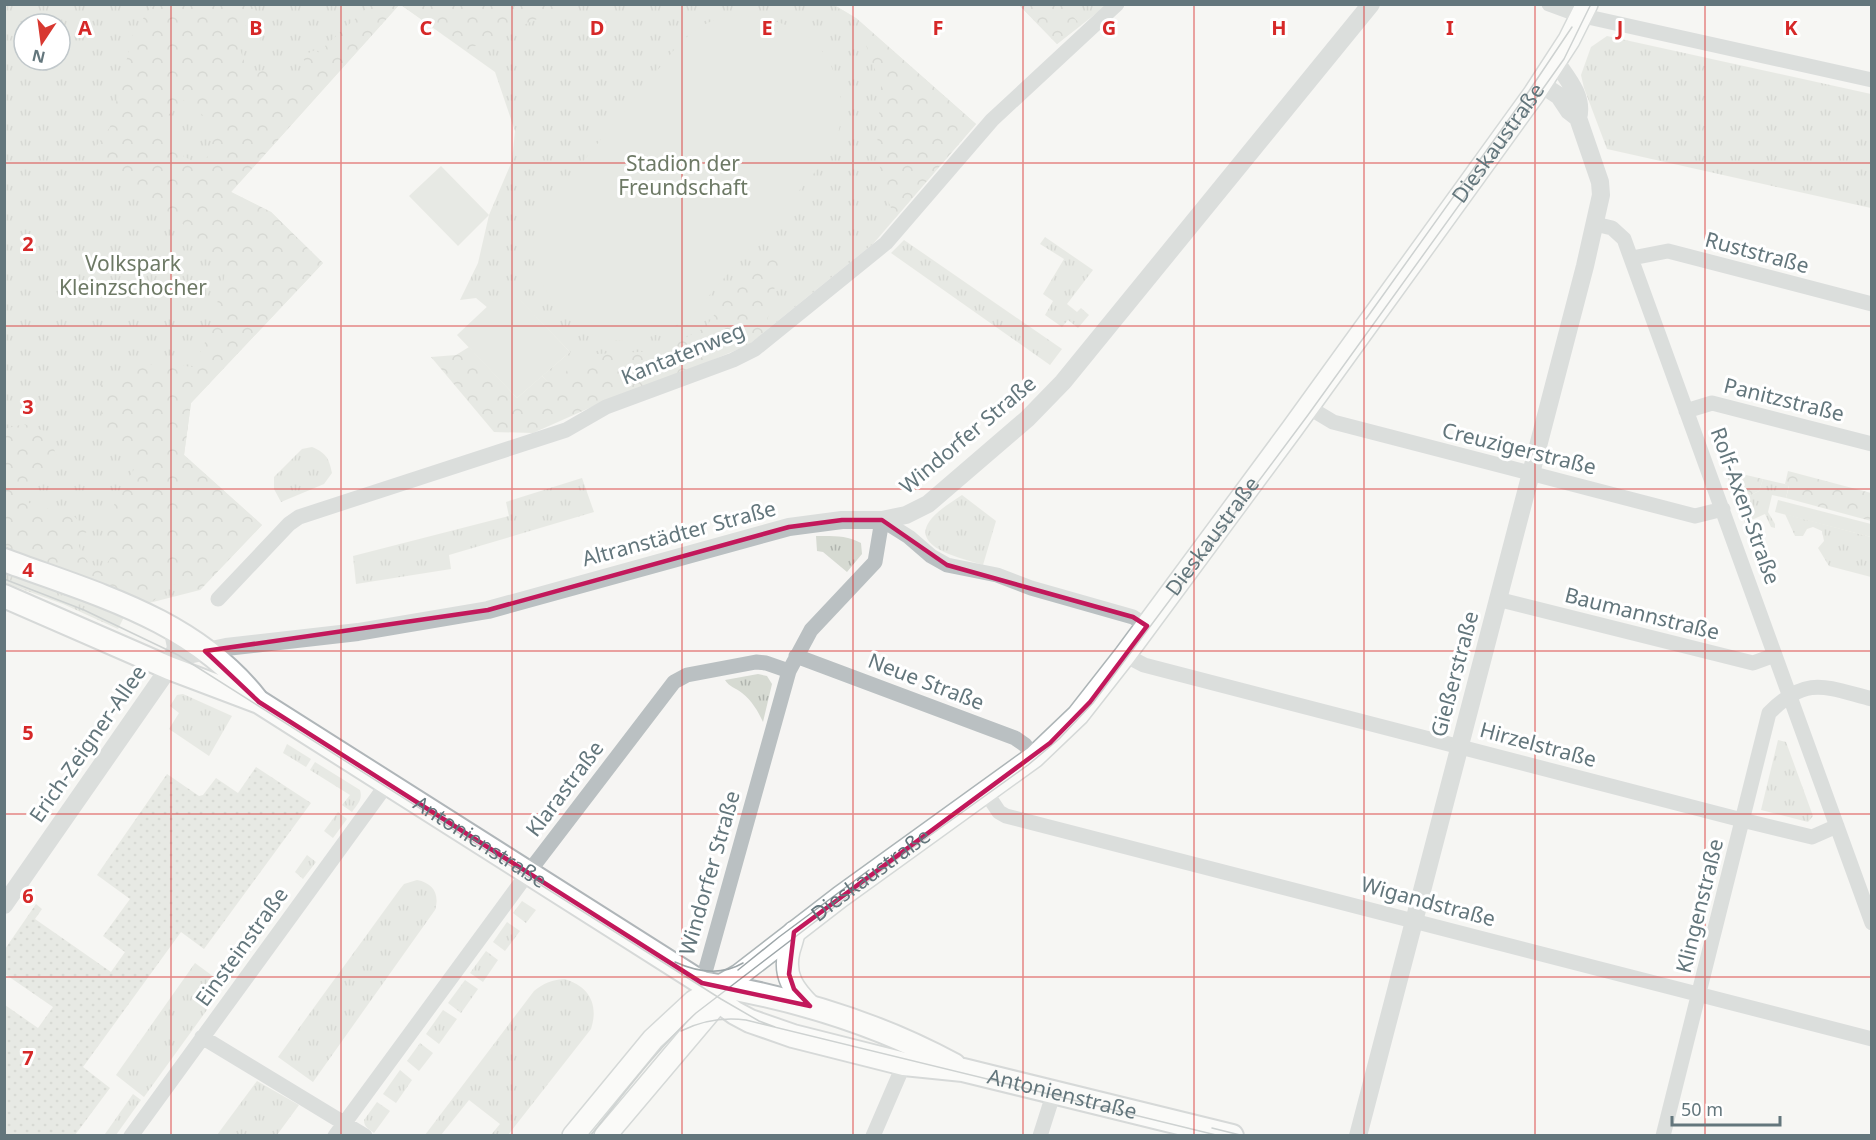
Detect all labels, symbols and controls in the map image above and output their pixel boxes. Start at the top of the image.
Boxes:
north arrow [12,12,72,72]
text: A [78,14,92,41]
text: B [249,14,263,41]
text: C [420,14,433,41]
text: D [590,14,604,41]
text: E [761,14,773,41]
text: F [933,14,943,41]
text: G [1102,14,1116,41]
text: H [1271,14,1287,41]
text: I [1446,14,1454,41]
text: J [1615,14,1623,41]
text: K [1784,14,1798,41]
text: N [30,44,47,69]
street label: Dieskaustraße [1445,77,1550,208]
park label: Stadion der Freundschaft [618,149,748,201]
street label: Ruststraße [1702,225,1812,279]
text: 2 [22,230,34,257]
park label: Volkspark Kleinzschocher [59,249,207,301]
street label: Kantatenweg [617,316,749,391]
street label: Windorfer Straße [893,369,1041,499]
street label: Panitzstraße [1721,371,1847,428]
text: 3 [22,393,34,420]
street label: Creuzigerstraße [1439,415,1599,481]
street label: Rolf-Axen-Straße [1705,423,1787,588]
street label: Dieskaustraße [1159,471,1265,601]
street label: Altranstädter Straße [579,494,779,572]
text: 4 [22,556,34,583]
street label: Baumannstraße [1562,580,1723,646]
street label: Gießerstraße [1424,608,1484,740]
street label: Neue Straße [864,646,988,716]
street label: Erich-Zeigner-Allee [22,659,152,828]
street label: Hirzelstraße [1477,715,1600,773]
text: 5 [22,719,34,746]
street label: Klarastraße [519,735,609,842]
street label: Windorfer Straße [672,787,746,958]
street label: Antonienstraße [409,789,553,894]
street label: Dieskaustraße [805,821,936,927]
street label: Klingenstraße [1669,836,1729,976]
street label: Wigandstraße [1358,870,1499,932]
street label: Einsteinstraße [189,881,294,1012]
text: 6 [22,882,34,909]
text: 7 [22,1044,34,1071]
street label: Antonienstraße [985,1062,1140,1125]
scale bar [1672,1089,1780,1127]
text: 50 m [1681,1097,1723,1121]

